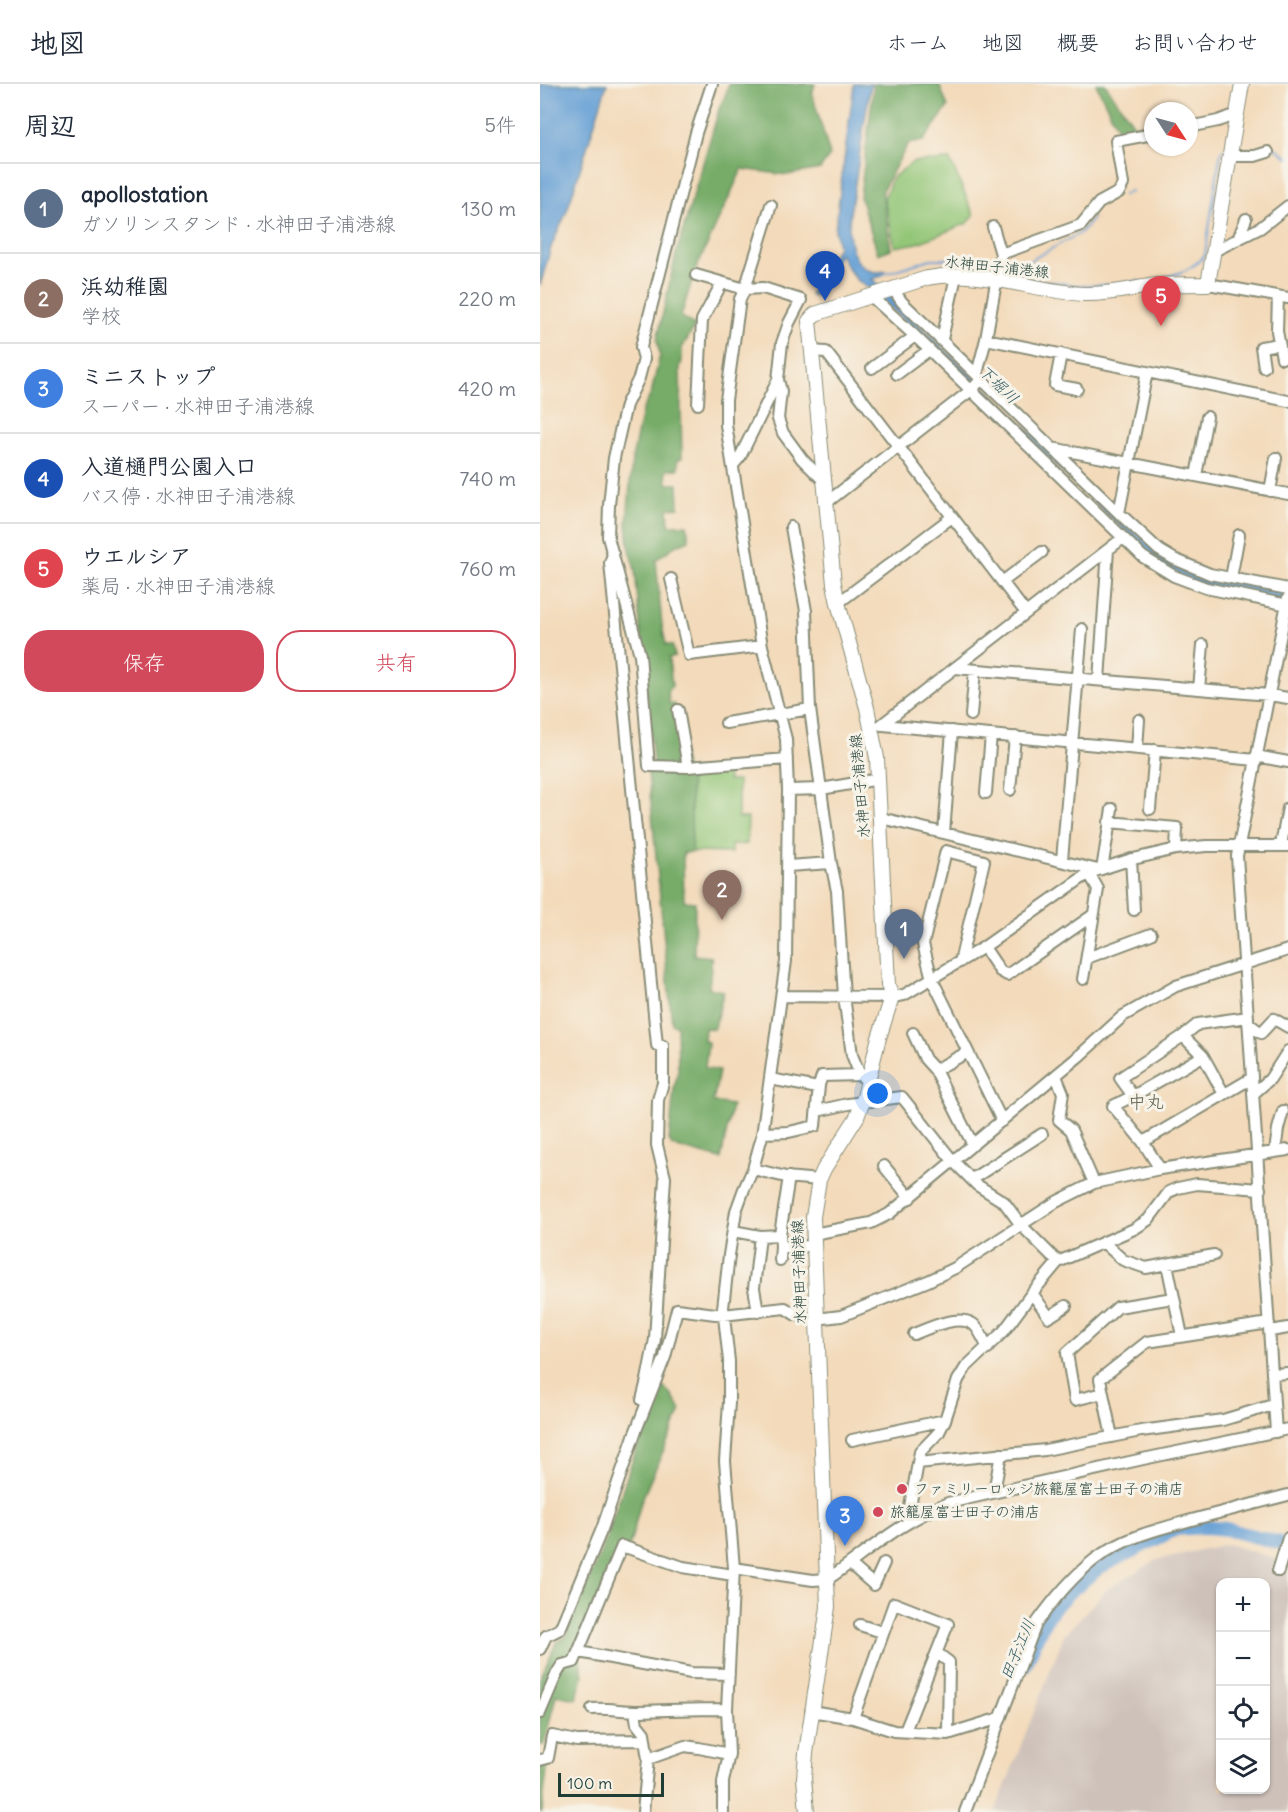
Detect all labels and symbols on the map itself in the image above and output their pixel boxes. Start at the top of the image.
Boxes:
north arrow [1144,102,1198,156]
pin: 4 [806,252,844,301]
street label: 水神田子浦港線 [944,252,1050,281]
pin: 5 [1142,276,1180,326]
water label: 下堀川 [975,360,1023,408]
street label: 水神田子浦港線 [845,733,874,839]
pin: 2 [702,870,741,920]
pin: 1 [884,910,924,959]
your location [863,1079,892,1108]
district label: 中丸 [1128,1090,1164,1113]
street label: 水神田子浦港線 [787,1219,810,1325]
place label: ファミリーロッジ旅籠屋富士田子の浦店 [914,1479,1183,1498]
marker: ファミリーロッジ旅籠屋富士田子の浦店 [895,1482,909,1496]
pin: 3 [826,1496,864,1546]
place label: 旅籠屋富士田子の浦店 [890,1502,1040,1521]
marker: 旅籠屋富士田子の浦店 [871,1505,885,1519]
water label: 田子江川 [995,1616,1039,1682]
scale bar [558,1770,664,1798]

